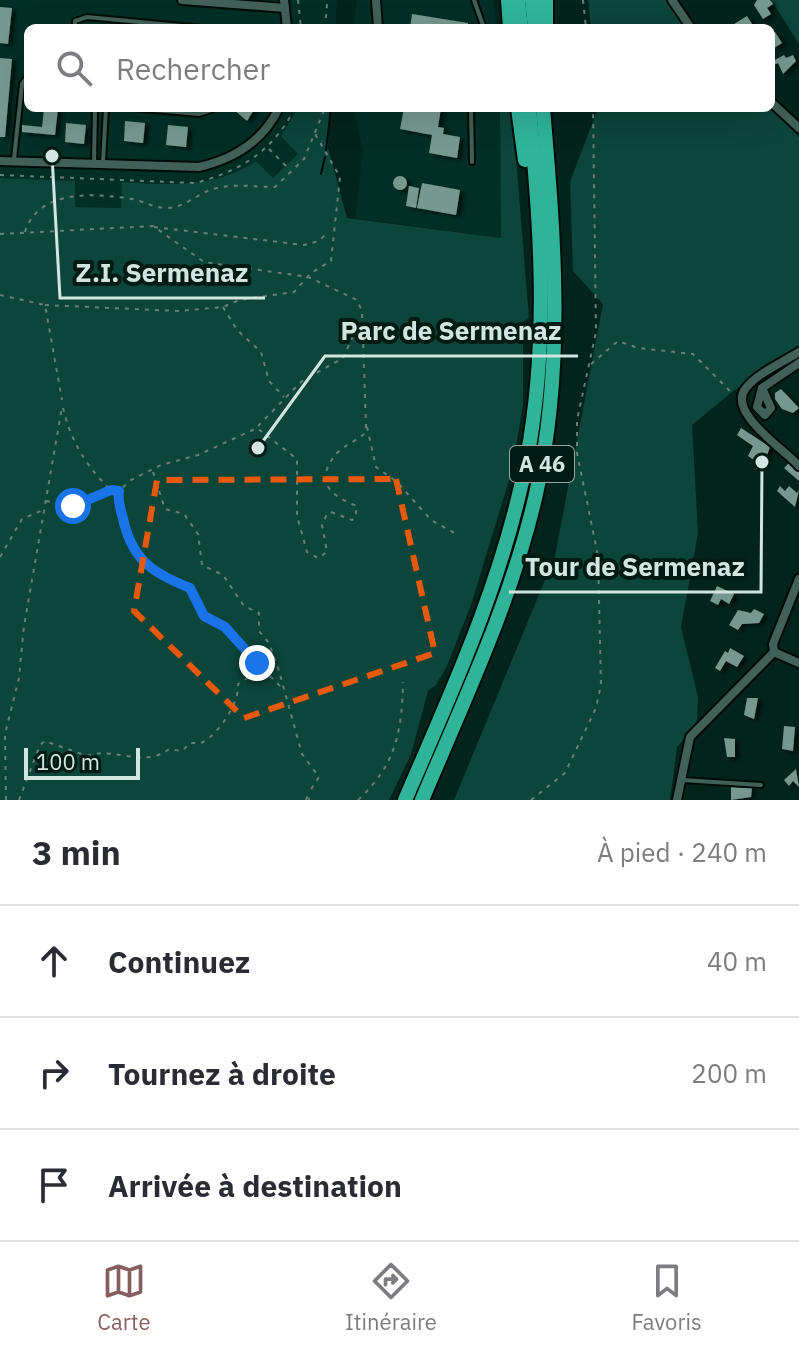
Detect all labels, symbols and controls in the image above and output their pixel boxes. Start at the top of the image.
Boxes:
search box [24,24,775,112]
icon: search [52,46,96,90]
text: Rechercher [116,49,270,88]
callout: Z.I. Sermenaz [60,248,265,298]
text: Z.I. Sermenaz [75,255,249,289]
callout: Parc de Sermenaz [325,306,578,356]
text: Parc de Sermenaz [341,313,561,347]
road number: A 46 [510,446,574,482]
route start [55,488,91,524]
callout: Tour de Sermenaz [509,542,761,592]
text: Tour de Sermenaz [525,549,745,583]
route end [239,645,275,681]
scale bar [24,744,140,780]
text: 100 m [36,747,100,776]
text: 3 min [32,830,121,874]
text: À pied · 240 m [597,835,767,869]
icon: ahead [32,939,76,983]
text: Continuez [108,942,250,981]
text: 40 m [707,944,767,978]
icon: right [32,1051,76,1095]
text: Tournez à droite [108,1054,336,1093]
text: 200 m [691,1056,767,1090]
icon: arrive [32,1163,76,1207]
text: Arrivée à destination [108,1166,402,1205]
tab: Carte [97,1259,151,1336]
tab: Itinéraire [345,1259,437,1336]
tab: Favoris [631,1259,702,1336]

